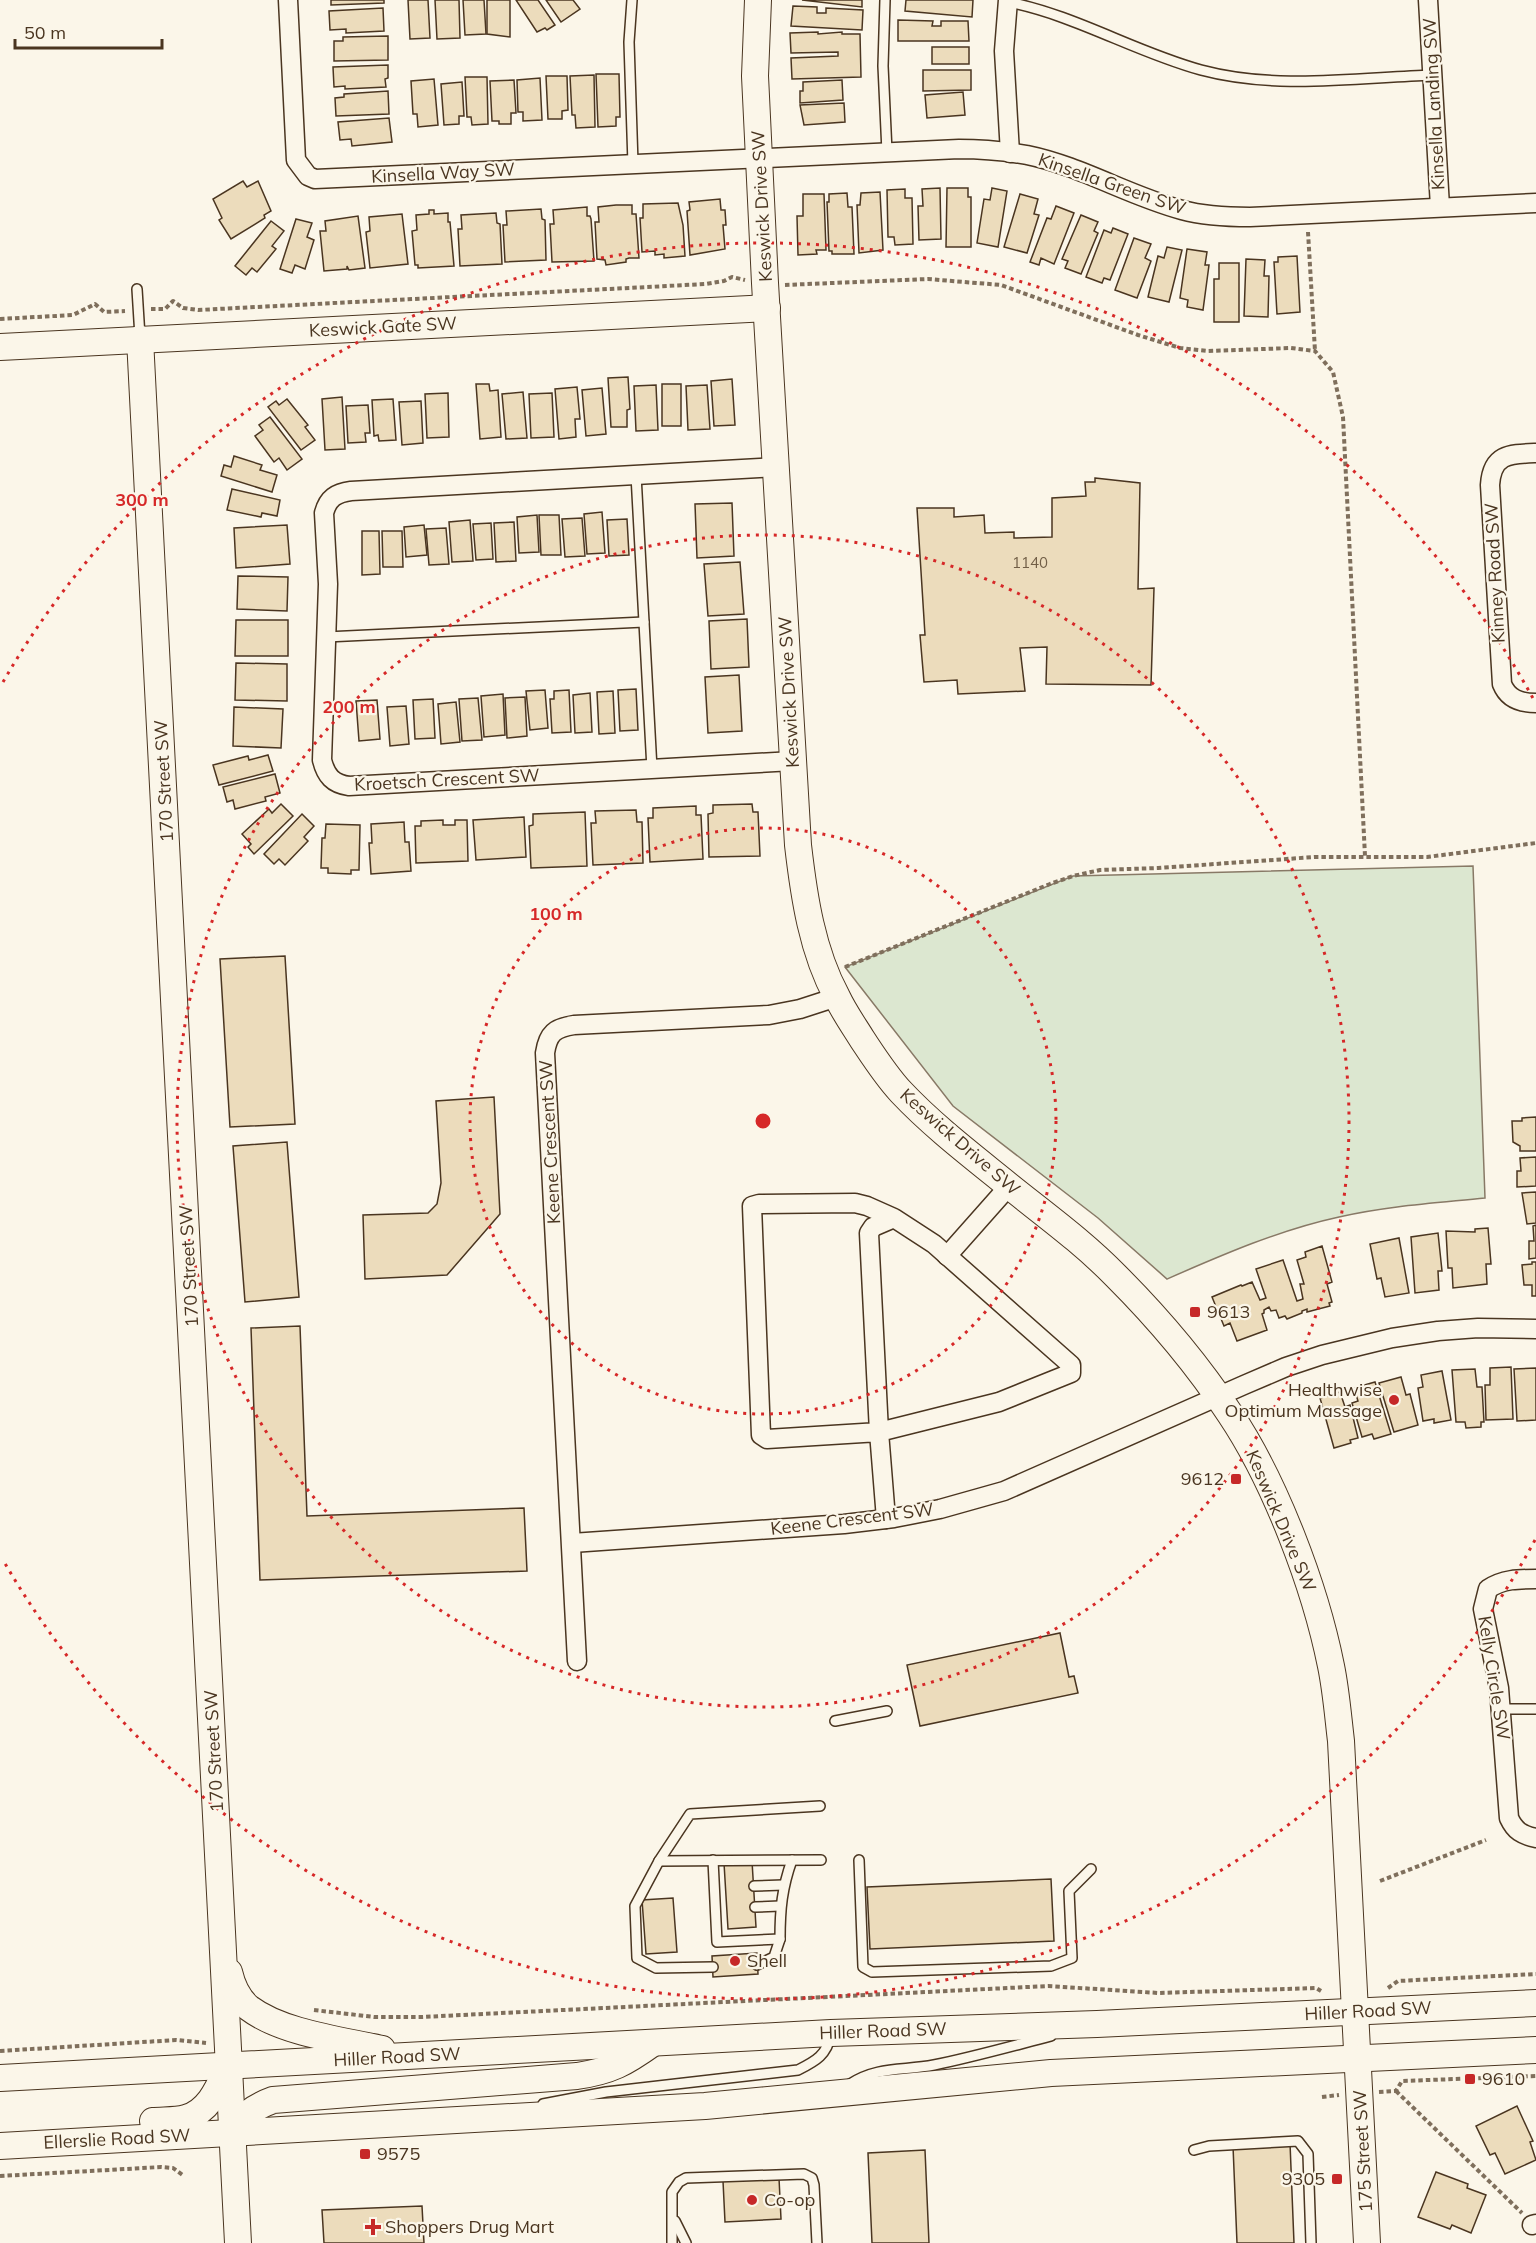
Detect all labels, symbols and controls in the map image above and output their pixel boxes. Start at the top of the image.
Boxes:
scale bar [15,12,162,50]
street label: Kinsella Landing SW [1418,17,1449,191]
text: 50 m [24,21,66,44]
street label: Keswick Drive SW [746,130,777,282]
street label: Kinsella Green SW [1035,148,1189,220]
street label: Kinsella Way SW [370,157,515,188]
street label: Keswick Gate SW [308,311,458,342]
text: 300 m [115,488,169,511]
street label: Kinney Road SW [1479,502,1510,644]
house number: 1140 [1012,553,1048,572]
street label: Keswick Drive SW [773,616,804,768]
text: 200 m [322,695,376,718]
street label: 170 Street SW [149,719,178,843]
street label: Kroetsch Crescent SW [354,763,540,796]
text: 100 m [529,902,583,925]
street label: Keene Crescent SW [534,1059,565,1225]
street label: Keswick Drive SW [896,1083,1025,1200]
centre of rings [753,1111,773,1131]
street label: 170 Street SW [174,1204,203,1328]
place label: 9613 [1207,1300,1250,1323]
marker: 9613 [1188,1305,1202,1319]
place label: Healthwise Optimum Massage [1225,1378,1382,1422]
marker: Healthwise Optimum Massage [1387,1393,1401,1407]
street label: Keswick Drive SW [1241,1446,1322,1595]
place label: 9612 [1181,1467,1224,1490]
marker: 9612 [1229,1472,1243,1486]
street label: Keene Crescent SW [769,1497,935,1540]
street label: Kelly Circle SW [1473,1614,1516,1742]
street label: 170 Street SW [199,1689,228,1813]
place label: Shell [747,1949,787,1972]
marker: Shell [728,1954,742,1968]
street label: Hiller Road SW [1304,1996,1432,2025]
street label: Hiller Road SW [819,2017,947,2044]
street label: Hiller Road SW [333,2042,461,2071]
place label: 9610 [1482,2067,1525,2090]
marker: 9610 [1463,2072,1477,2086]
street label: 175 Street SW [1348,2089,1377,2213]
street label: Ellerslie Road SW [43,2123,191,2154]
place label: 9575 [377,2142,420,2165]
marker: 9575 [358,2147,372,2161]
place label: 9305 [1282,2167,1325,2190]
marker: 9305 [1330,2172,1344,2186]
place label: Co-op [764,2188,815,2211]
marker: Co-op [745,2193,759,2207]
place label: Shoppers Drug Mart [385,2215,554,2238]
marker: Shoppers Drug Mart [366,2220,380,2234]

